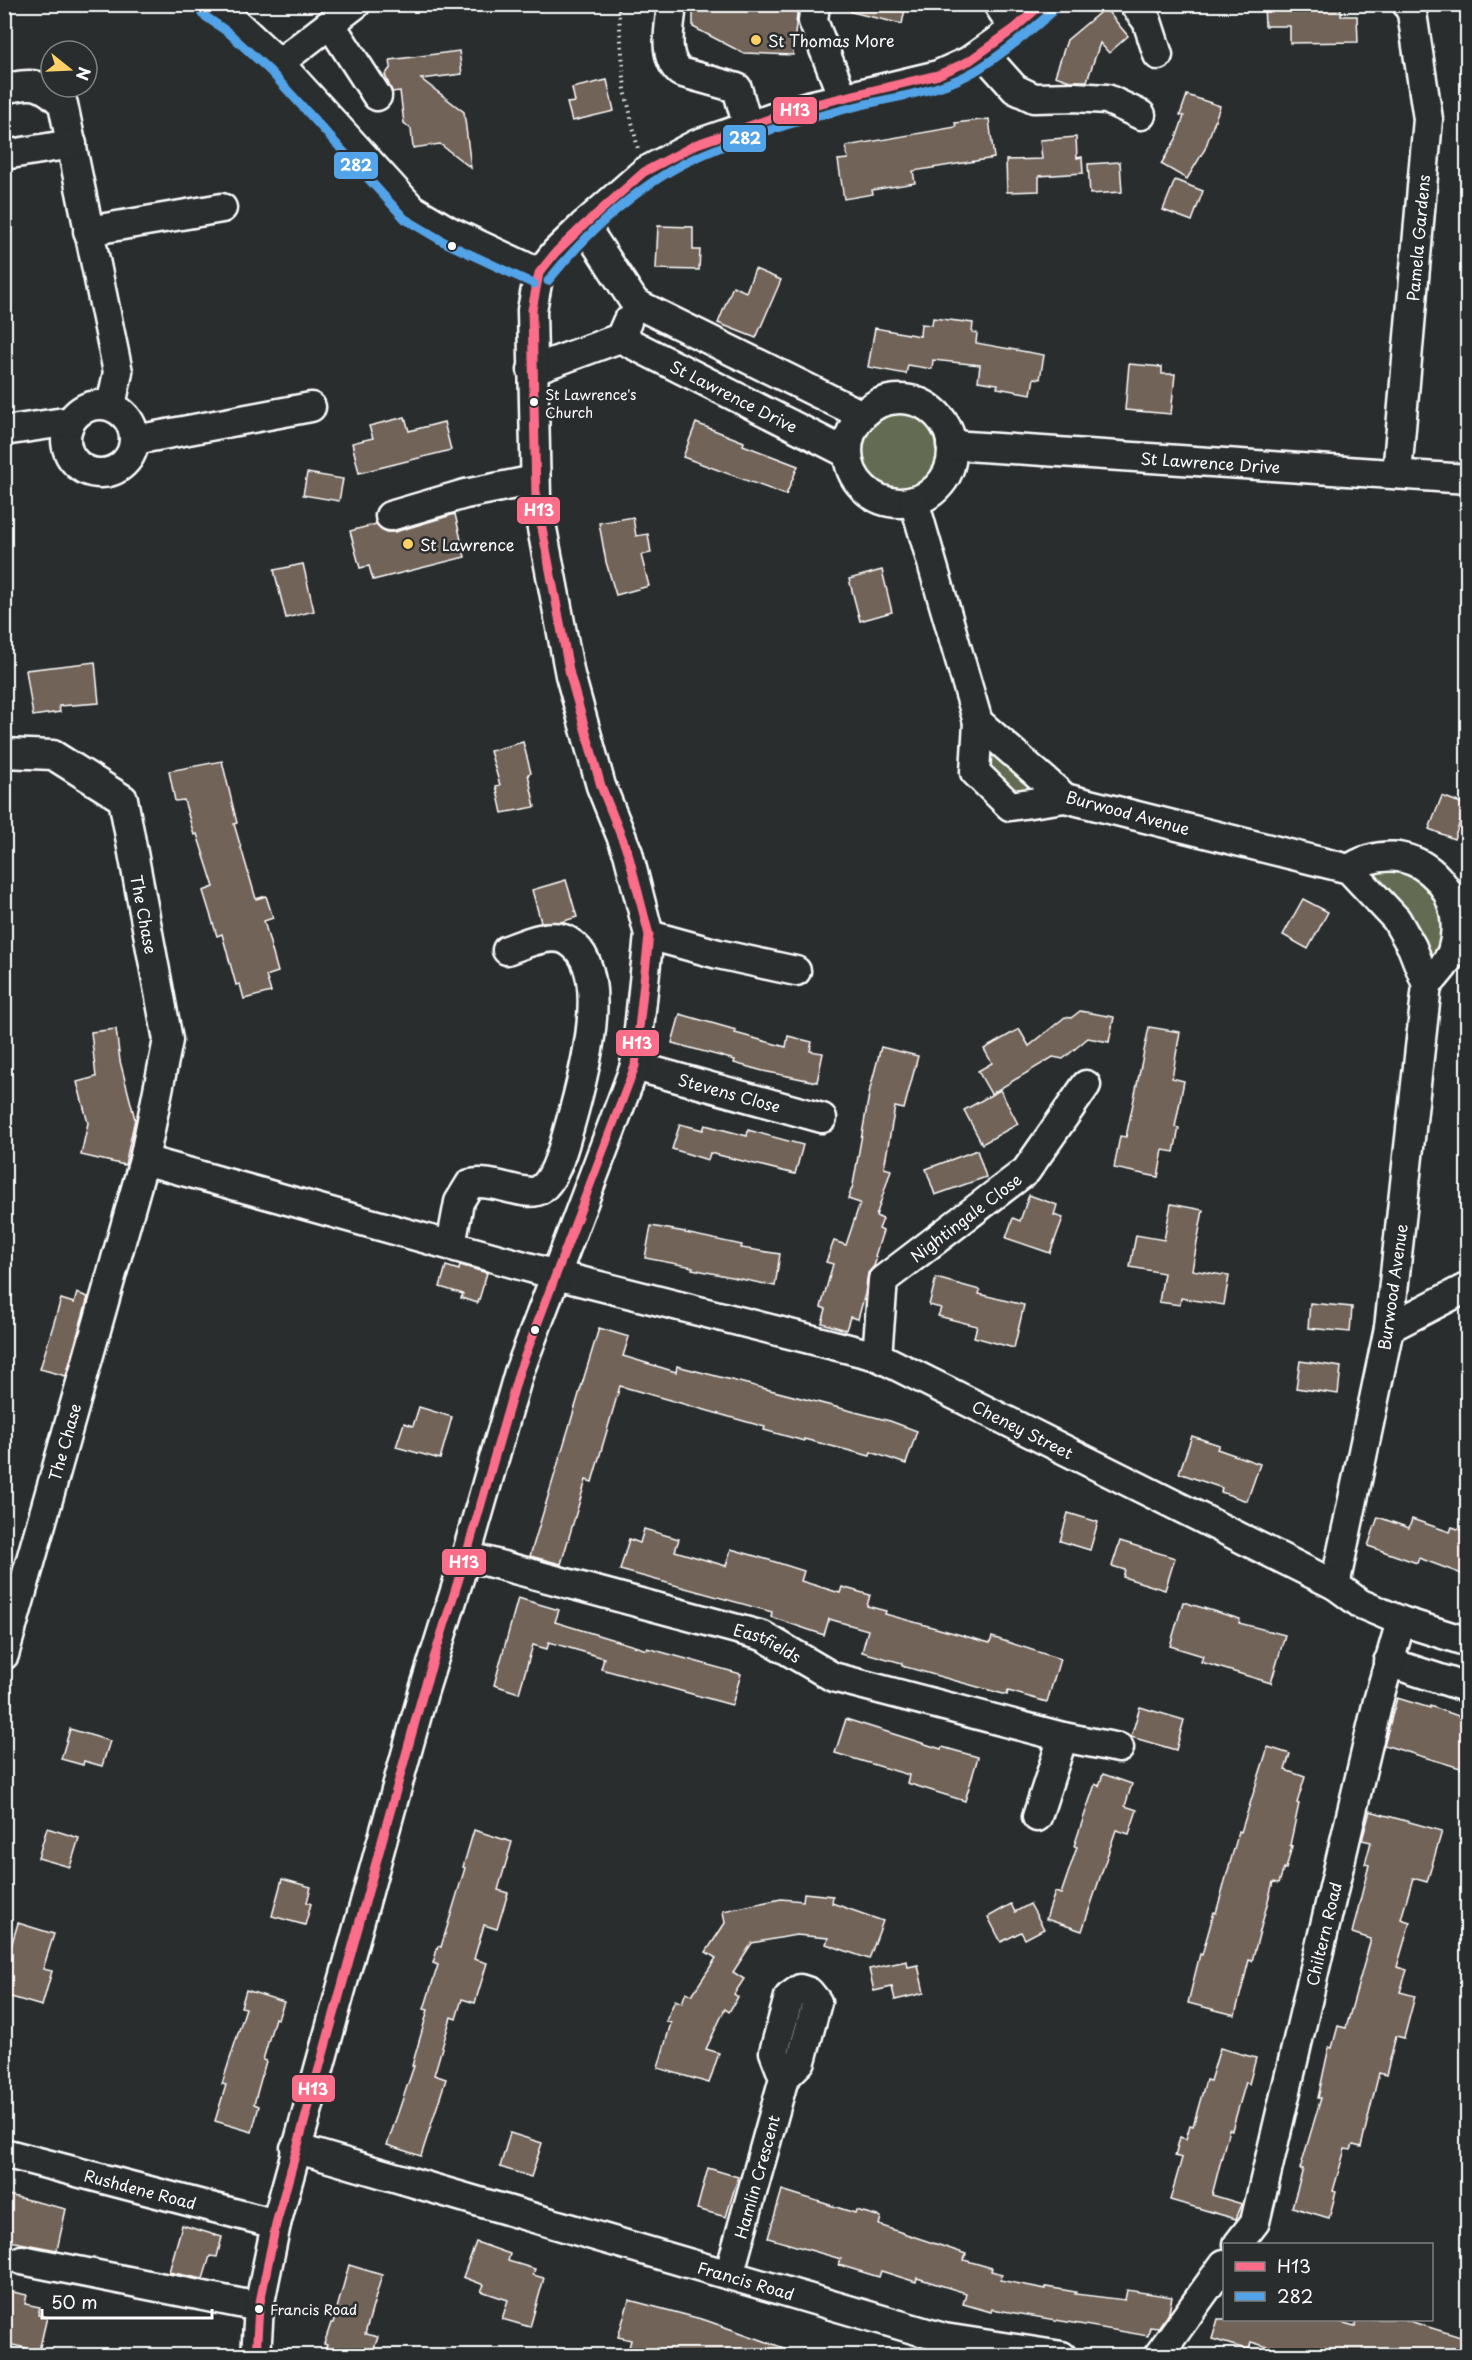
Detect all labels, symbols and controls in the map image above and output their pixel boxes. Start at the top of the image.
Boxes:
place label: St Thomas More [768,28,894,52]
marker: St Thomas More [749,33,763,47]
north arrow [39,39,99,99]
text: N [71,64,98,84]
line badge: H13 [772,96,818,125]
text: H13 [780,97,810,121]
line badge: 282 [722,124,767,153]
text: 282 [729,125,761,149]
line badge: 282 [333,151,379,180]
text: 282 [340,152,372,176]
street label: Pamela Gardens [1400,173,1435,302]
unlabelled marker [446,240,458,252]
street label: St Lawrence Drive [666,354,802,438]
place label: St Lawrence's Church [545,384,636,423]
marker: St Lawrence's Church [528,396,540,408]
street label: St Lawrence Drive [1140,445,1281,479]
line badge: H13 [516,496,561,525]
text: H13 [524,497,554,521]
place label: St Lawrence [420,532,515,556]
marker: St Lawrence [401,537,415,551]
street label: Burwood Avenue [1063,784,1193,840]
street label: The Chase [125,873,164,956]
line badge: H13 [615,1029,660,1057]
text: H13 [622,1030,652,1054]
street label: Stevens Close [676,1067,783,1118]
street label: Nightingale Close [905,1167,1026,1267]
street label: Burwood Avenue [1371,1222,1413,1352]
unlabelled marker [529,1324,541,1336]
street label: Cheney Street [968,1394,1078,1465]
street label: The Chase [41,1400,87,1484]
line badge: H13 [441,1548,487,1576]
text: H13 [449,1549,479,1573]
street label: Eastfields [731,1617,806,1668]
street label: Chiltern Road [1299,1879,1347,1988]
line badge: H13 [291,2074,336,2103]
text: H13 [298,2076,328,2100]
street label: Hamlin Crescent [728,2112,785,2241]
street label: Rushdene Road [82,2162,199,2215]
legend [1223,2243,1433,2321]
text: H13 [1277,2252,1311,2279]
street label: Francis Road [695,2255,797,2306]
scale bar [42,2282,212,2320]
text: 282 [1277,2282,1313,2309]
text: 50 m [51,2288,98,2315]
place label: Francis Road [270,2299,357,2320]
marker: Francis Road [253,2303,265,2315]

